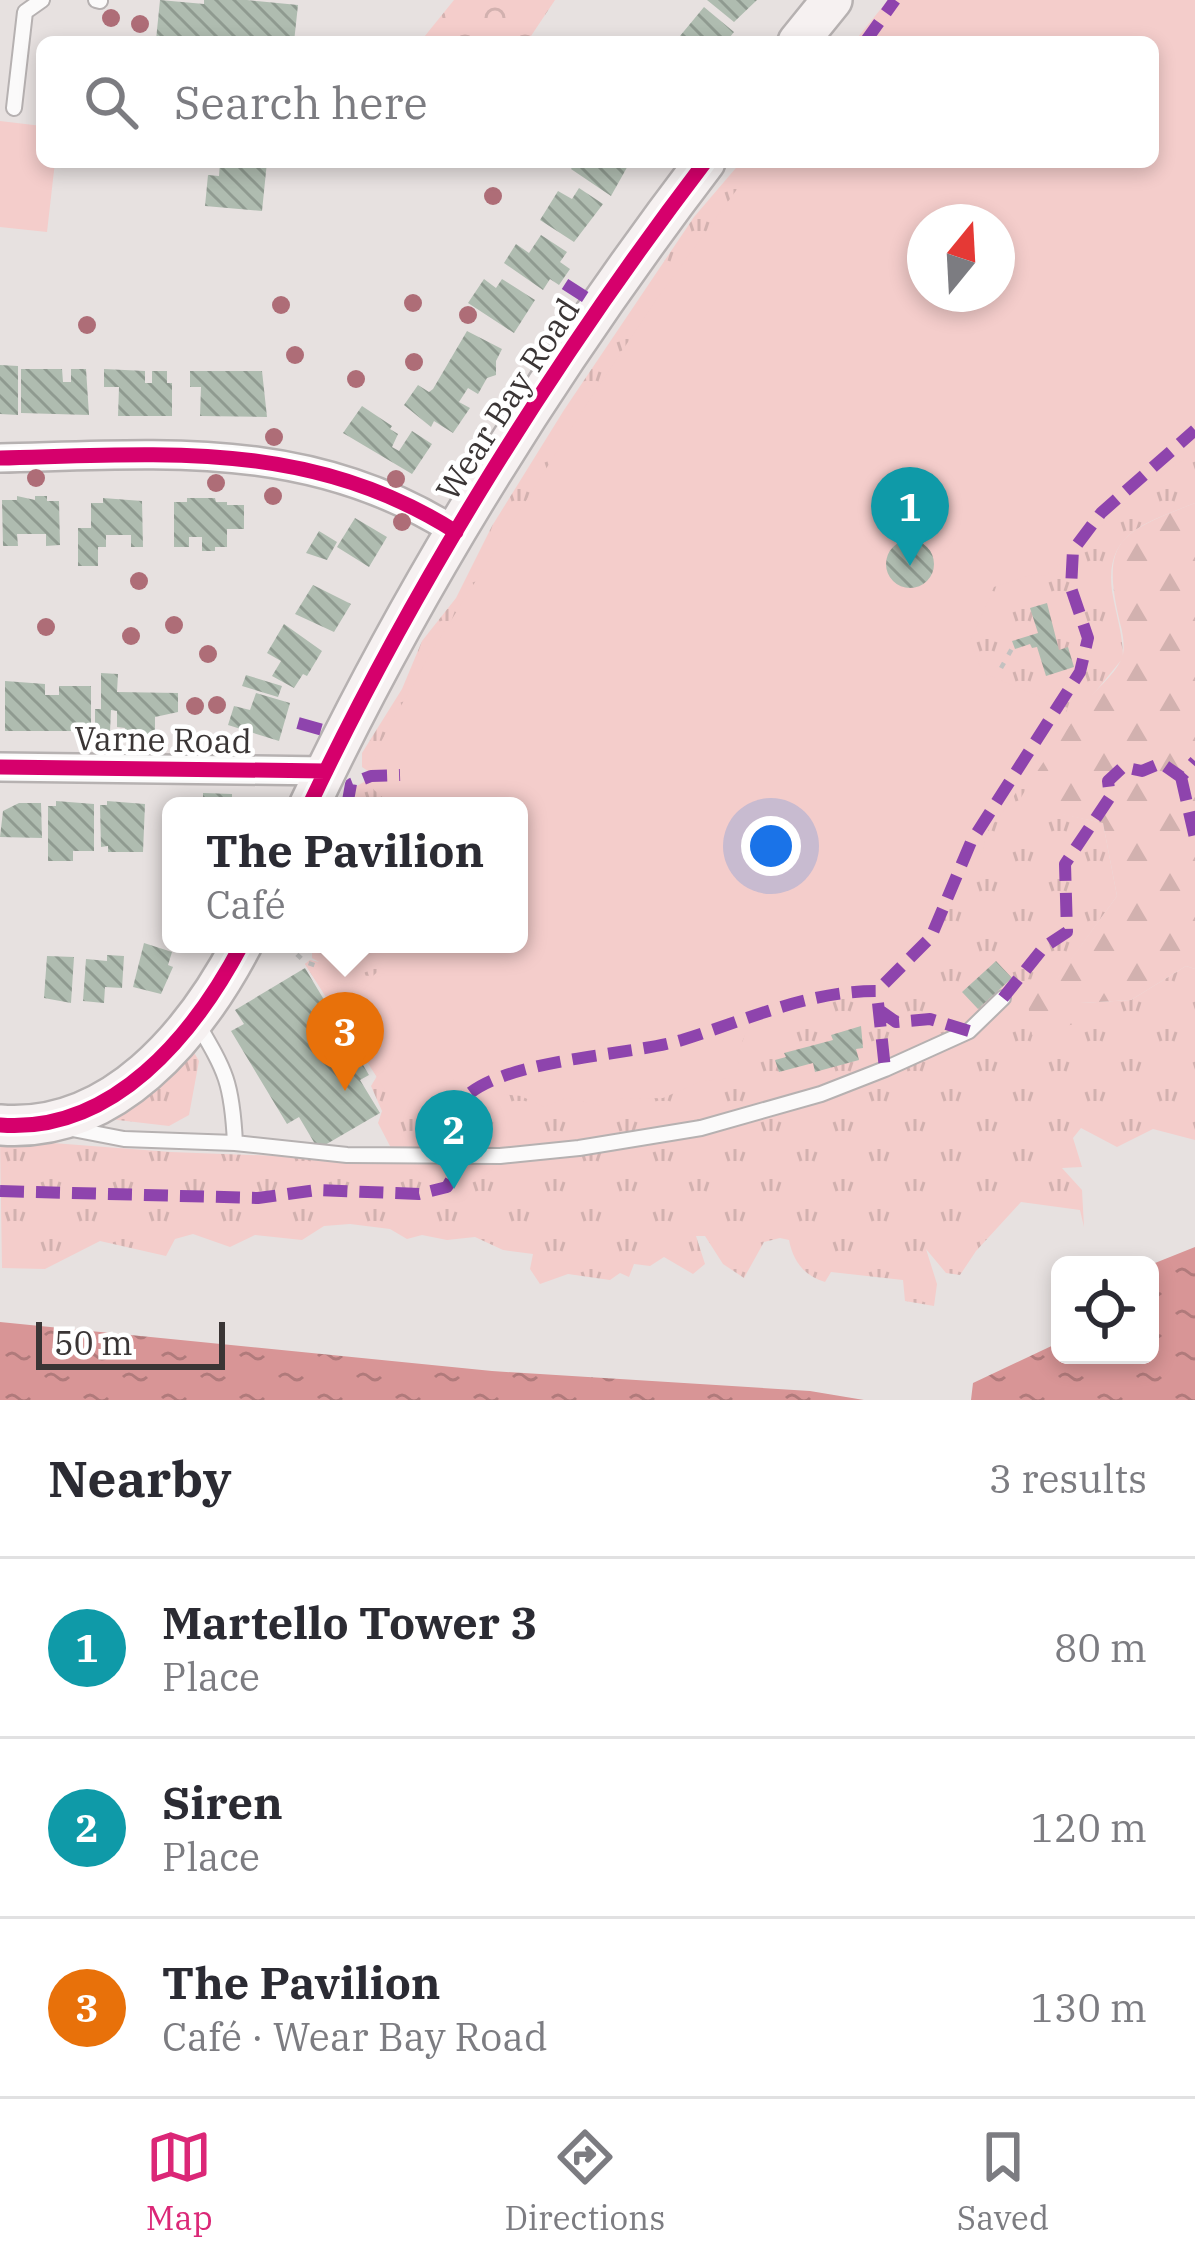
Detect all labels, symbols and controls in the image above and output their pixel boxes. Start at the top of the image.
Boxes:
search box [36,36,1159,168]
icon: search [78,69,144,135]
text: Search here [174,73,428,131]
north arrow [907,204,1015,312]
street label: Wear Bay Road [426,290,588,508]
pin: 1 [871,467,949,566]
street label: Varne Road [74,716,252,762]
popup [162,797,528,953]
your location [741,816,801,876]
text: The Pavilion [206,821,484,879]
text: Café [206,879,286,930]
pin: 3 [306,992,384,1091]
pin: 2 [415,1090,493,1189]
map controls [1051,1256,1159,1364]
button: locate [1051,1256,1159,1364]
scale bar [36,1316,225,1369]
text: 50 m [54,1321,133,1364]
text: Nearby [48,1445,232,1511]
text: 3 results [989,1453,1147,1504]
text: Martello Tower 3 [162,1593,537,1651]
text: 1 [75,1622,99,1673]
text: 80 m [1054,1622,1147,1673]
text: Place [162,1651,260,1702]
text: Siren [162,1773,283,1831]
text: 2 [75,1802,99,1853]
text: 120 m [1031,1802,1147,1853]
text: Place [162,1831,260,1882]
text: The Pavilion [162,1953,441,2011]
text: 3 [75,1982,99,2033]
text: 130 m [1031,1982,1147,2033]
text: Café · Wear Bay Road [162,2011,548,2062]
tab: Map [146,2124,213,2239]
tab: Directions [504,2124,665,2239]
tab: Saved [957,2124,1049,2239]

